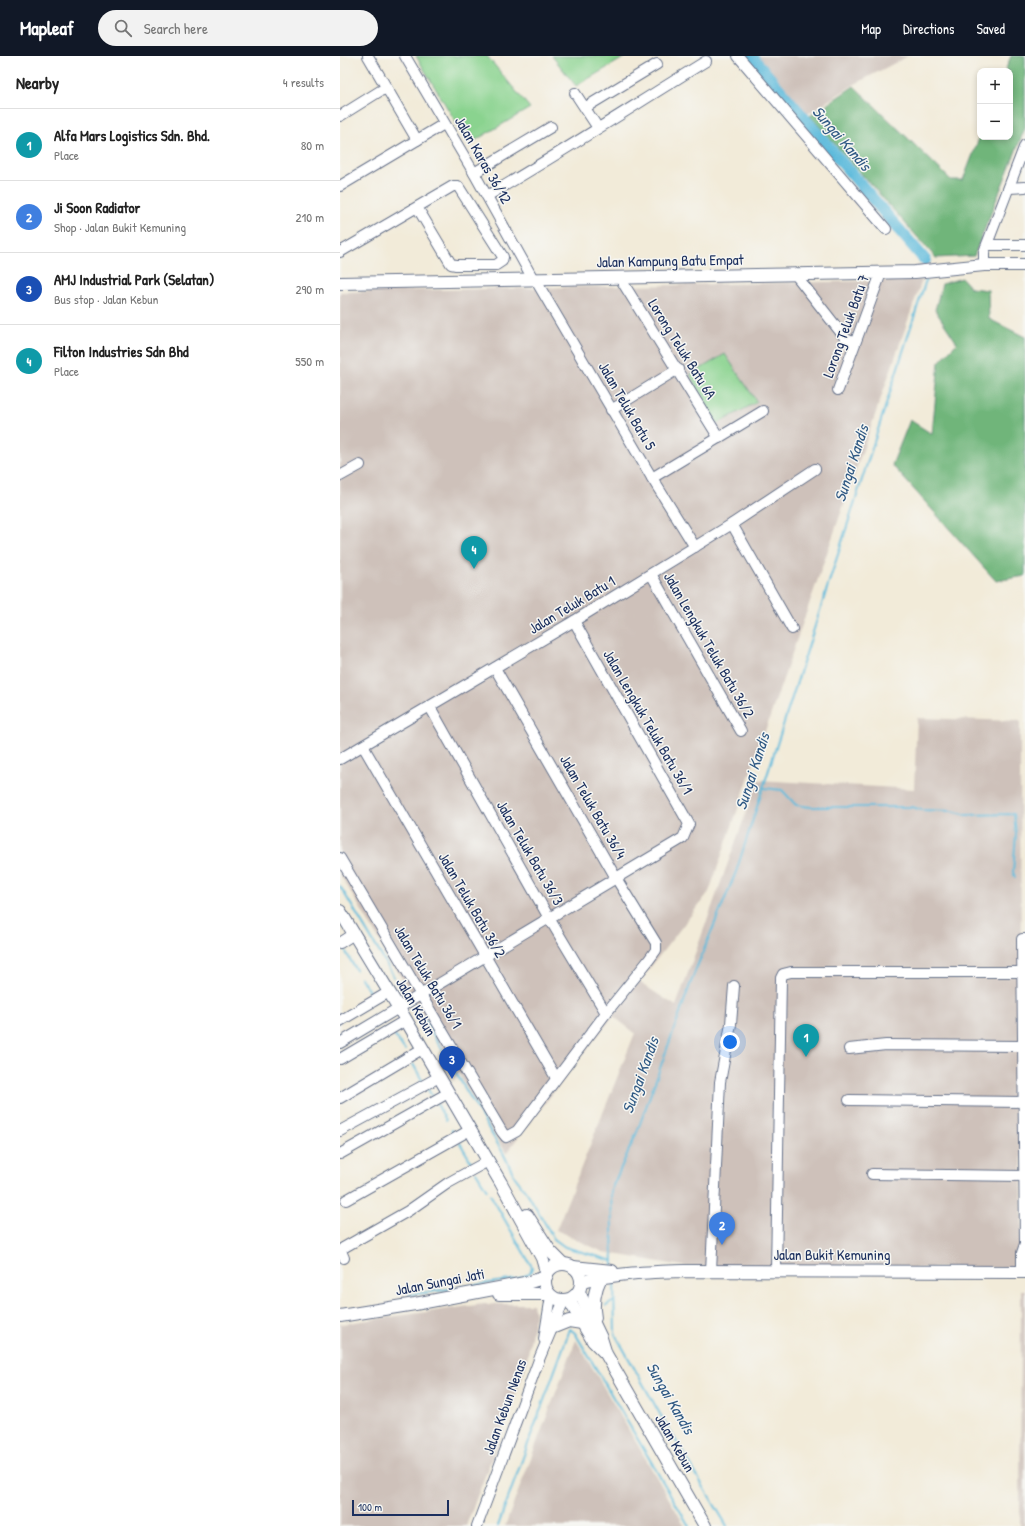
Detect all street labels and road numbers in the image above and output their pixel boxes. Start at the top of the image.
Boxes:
street label: Jalan Karas 36/12 [450,112,517,207]
street label: Jalan Kampung Batu Empat [596,249,745,272]
street label: Lorong Teluk Batu 7 [817,271,874,380]
street label: Lorong Teluk Batu 6A [643,295,722,403]
street label: Jalan Teluk Batu 5 [594,358,662,454]
street label: Jalan Lengkuk Teluk Batu 36/2 [659,568,760,722]
street label: Jalan Teluk Batu 1 [524,570,619,639]
street label: Jalan Lengkuk Teluk Batu 36/1 [598,646,698,798]
street label: Jalan Teluk Batu 36/4 [555,751,632,863]
street label: Jalan Teluk Batu 36/3 [492,796,569,909]
street label: Jalan Teluk Batu 36/2 [434,848,511,961]
street label: Jalan Teluk Batu 36/1 [389,921,468,1032]
street label: Jalan Kebun [391,974,442,1040]
street label: Jalan Bukit Kemuning [774,1244,891,1265]
street label: Jalan Sungai Jati [393,1263,486,1300]
street label: Jalan Kebun Nenas [478,1356,532,1457]
street label: Jalan Kebun [650,1410,701,1476]

